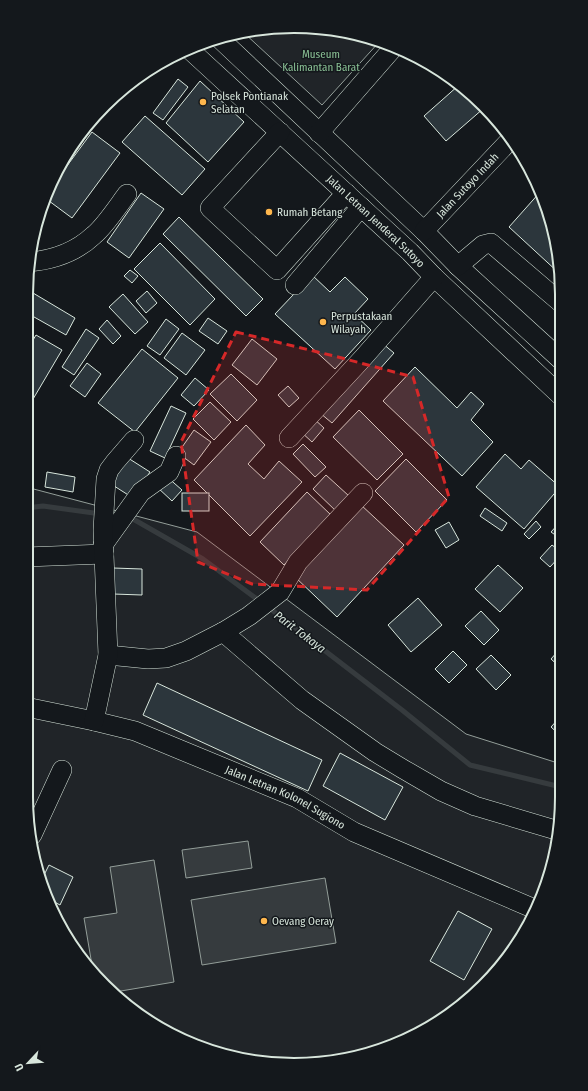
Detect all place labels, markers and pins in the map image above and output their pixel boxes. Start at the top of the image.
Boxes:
place label: Polsek Pontianak Selatan [211,90,289,116]
marker: Polsek Pontianak Selatan [198,97,208,107]
place label: Rumah Betang [277,206,343,219]
marker: Rumah Betang [264,207,274,217]
place label: Perpustakaan Wilayah [331,310,392,336]
marker: Perpustakaan Wilayah [318,317,328,327]
place label: Oevang Oeray [272,915,334,928]
marker: Oevang Oeray [259,916,269,926]

